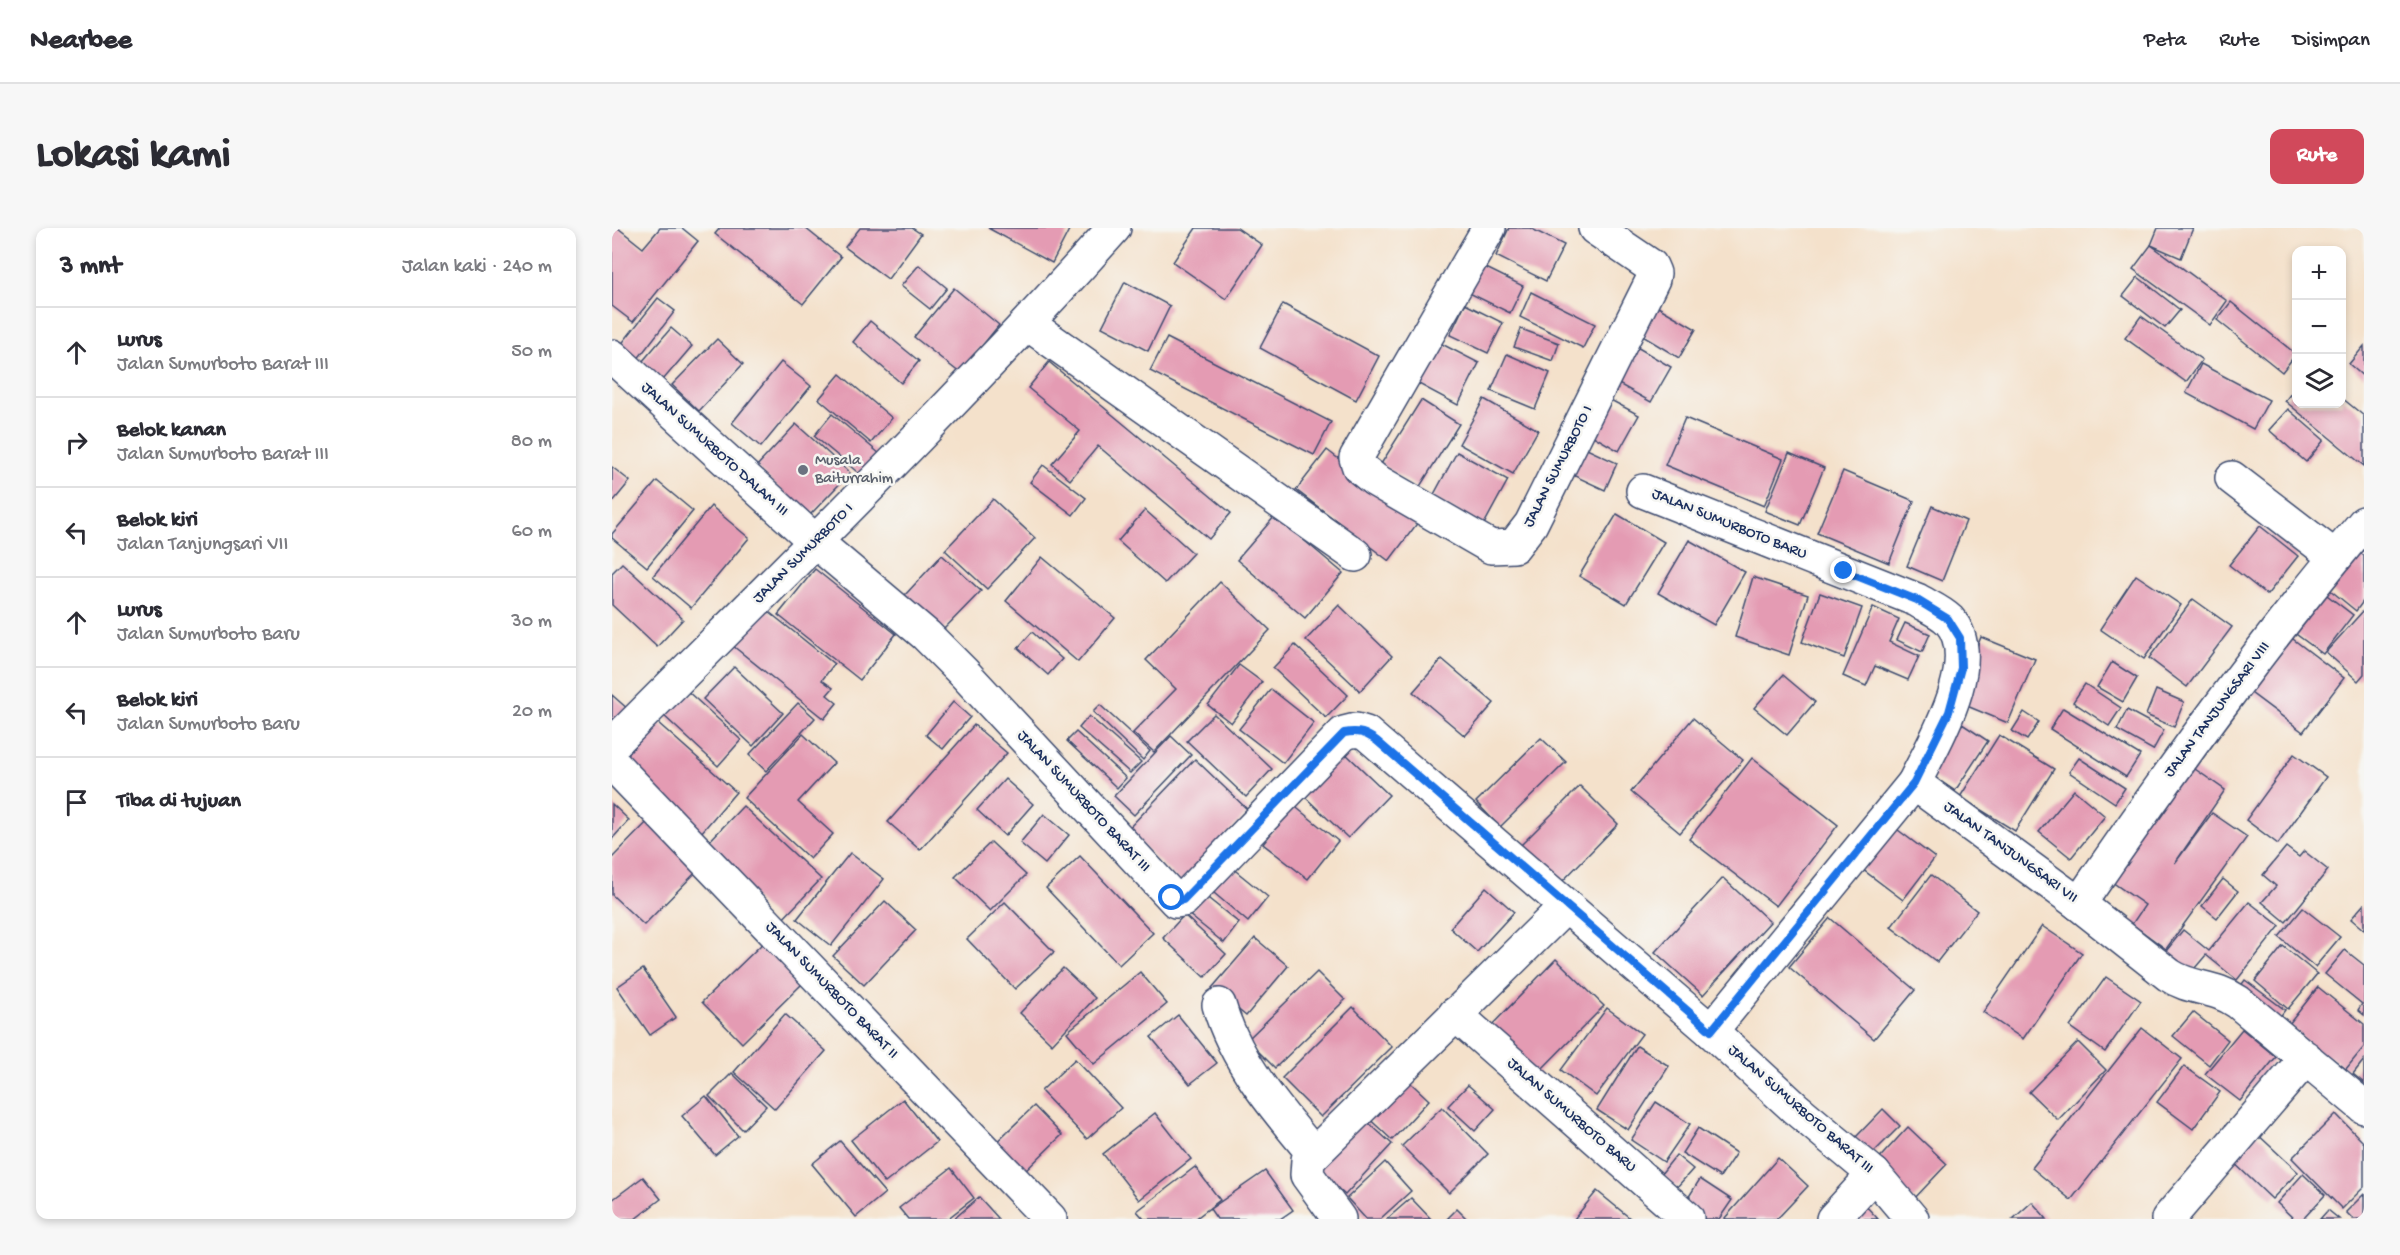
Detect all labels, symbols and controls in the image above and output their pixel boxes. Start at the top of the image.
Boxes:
text: Nearbee [30,25,132,58]
text: Peta [2144,29,2186,54]
text: Rute [2219,29,2260,54]
text: Disimpan [2293,29,2370,54]
button: Rute [2270,129,2364,184]
text: Lokasi kami [36,132,231,181]
map controls [2292,246,2346,408]
button: + [2292,246,2346,300]
text: 3 mnt [60,252,121,283]
text: Jalan kaki · 240 m [402,256,552,279]
button: − [2292,300,2346,354]
text: Lurus [117,328,162,354]
icon: ahead [60,336,93,369]
text: 50 m [511,341,552,364]
text: Jalan Sumurboto Barat III [117,354,329,377]
button: layers [2292,354,2346,408]
street label: JALAN SUMURBOTO DALAM III [636,379,792,521]
street label: JALAN SUMURBOTO I [1520,403,1598,531]
text: Belok kanan [117,418,226,444]
icon: right [60,426,93,459]
text: 80 m [511,431,552,454]
text: Jalan Sumurboto Barat III [117,444,329,467]
place label: Musala Baiturrahim [814,452,894,489]
marker: Musala Baiturrahim [796,463,810,477]
street label: JALAN SUMURBOTO BARU [1649,485,1809,565]
street label: JALAN SUMURBOTO I [750,500,858,608]
text: Belok kiri [117,508,198,534]
icon: left [60,516,93,549]
text: 60 m [512,521,552,544]
text: Jalan Tanjungsari VII [117,534,288,557]
route end [1830,557,1856,583]
text: Lurus [117,598,162,624]
icon: ahead [60,606,93,639]
text: 30 m [511,611,552,634]
text: Jalan Sumurboto Baru [117,624,300,647]
street label: JALAN TANJUNGSARI VIII [2161,638,2275,782]
text: Belok kiri [117,688,198,714]
icon: left [60,696,93,729]
text: 20 m [512,701,552,724]
text: Jalan Sumurboto Baru [117,714,300,737]
street label: JALAN SUMURBOTO BARAT III [1012,727,1154,877]
icon: arrive [60,786,93,819]
text: Tiba di tujuan [117,789,241,815]
street label: JALAN TANJUNGSARI VII [1939,798,2081,908]
route start [1158,884,1184,910]
street label: JALAN SUMURBOTO BARAT II [761,918,901,1064]
street label: JALAN SUMURBOTO BARAT III [1723,1041,1877,1179]
street label: JALAN SUMURBOTO BARU [1502,1055,1640,1177]

